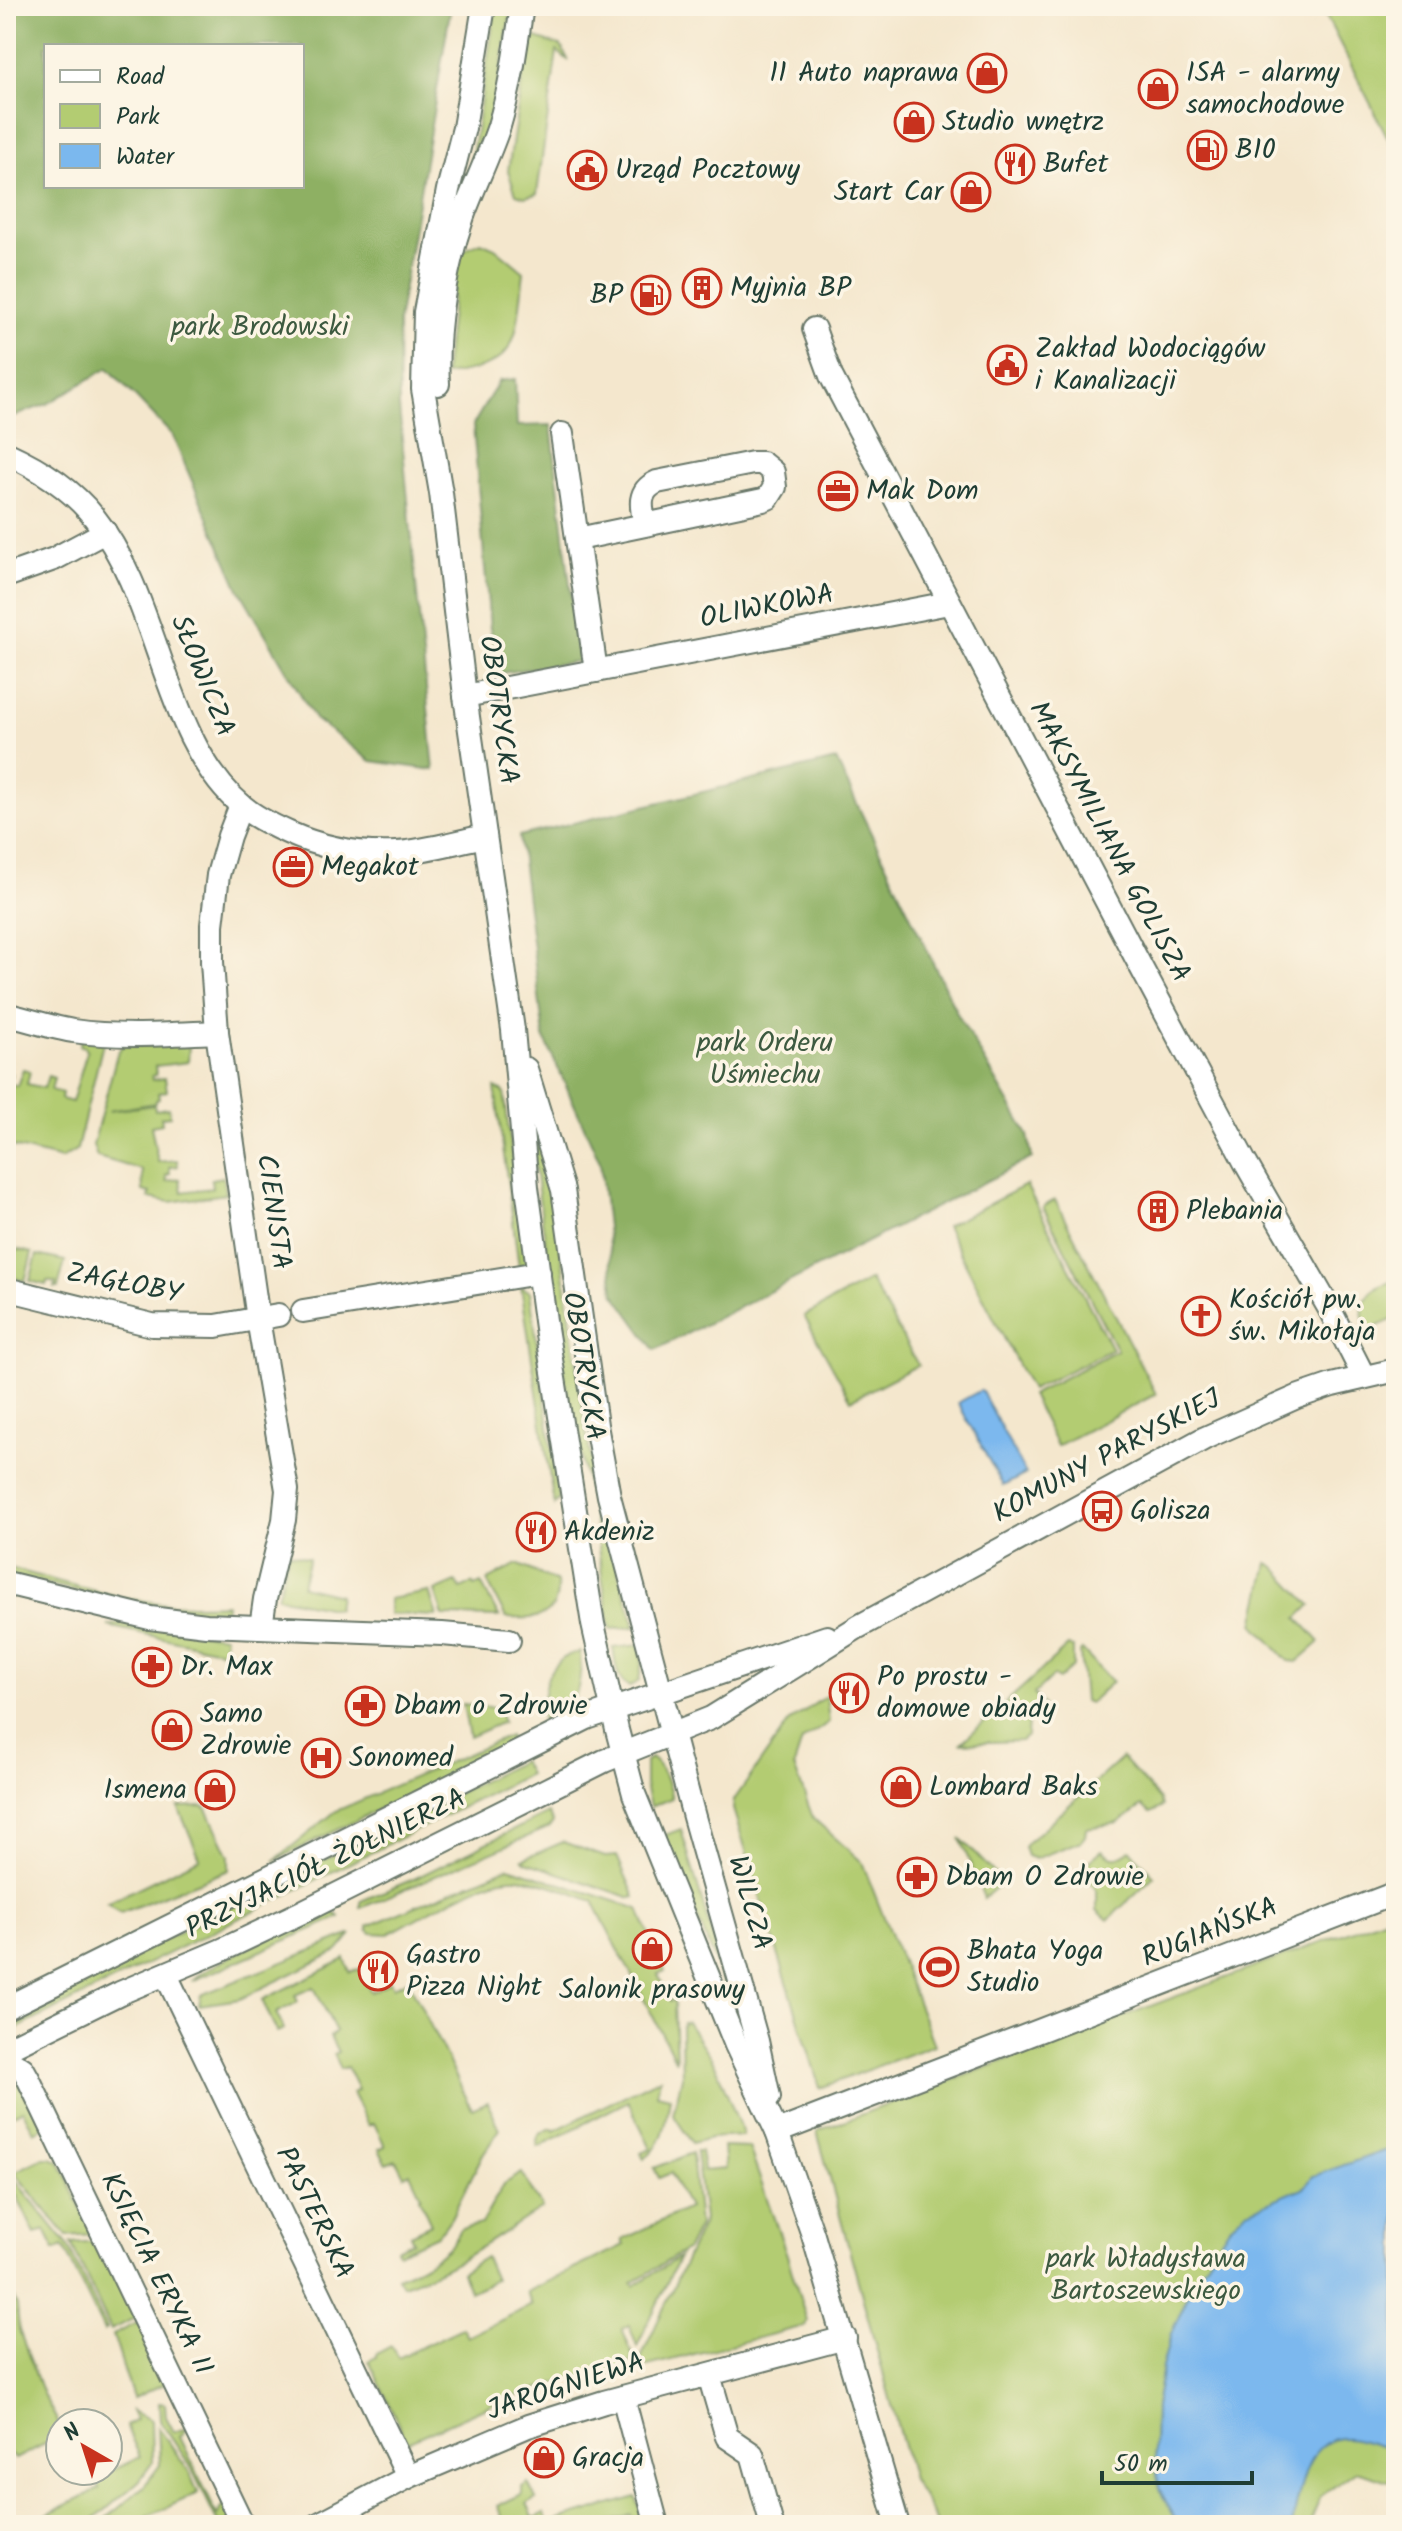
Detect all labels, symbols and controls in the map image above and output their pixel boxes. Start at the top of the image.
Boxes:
legend [44,44,304,188]
place label: 11 Auto naprawa [769,51,959,96]
place label: ISA - alarmy samochodowe [1186,51,1345,128]
shop icon: 11 Auto naprawa [966,52,1008,94]
text: Road [116,58,165,97]
shop icon: ISA - alarmy samochodowe [1137,68,1179,110]
text: Park [116,98,160,137]
place label: Studio wnętrz [942,100,1104,145]
shop icon: Studio wnętrz [893,101,935,143]
place label: B10 [1235,128,1276,173]
fuel station icon: B10 [1186,129,1228,171]
text: Water [116,138,176,177]
place label: Bufet [1043,142,1109,187]
restaurant icon: Bufet [994,143,1036,185]
place label: Urząd Pocztowy [615,148,801,193]
public building icon: Urząd Pocztowy [566,149,608,191]
place label: Start Car [834,170,945,215]
shop icon: Start Car [950,171,992,213]
place label: Myjnia BP [730,266,852,311]
building icon: Myjnia BP [681,267,723,309]
place label: BP [590,273,624,318]
fuel station icon: BP [630,274,672,316]
park label: park Brodowski [169,305,350,350]
place label: Zakład Wodociągów i Kanalizacji [1035,327,1266,404]
public building icon: Zakład Wodociągów i Kanalizacji [986,344,1028,386]
place label: Mak Dom [866,469,979,514]
office icon: Mak Dom [817,470,859,512]
street label: OLIWKOWA [696,572,838,642]
street label: SŁOWICZA [157,608,247,744]
street label: OBOTRYCKA [465,633,531,787]
street label: MAKSYMILIANA GOLISZA [1016,693,1202,991]
place label: Megakot [321,845,420,890]
office icon: Megakot [272,846,314,888]
park label: park Orderu Uśmiechu [695,1021,833,1098]
street label: CIENISTA [243,1151,303,1273]
place label: Plebania [1186,1189,1283,1234]
building icon: Plebania [1137,1190,1179,1232]
street label: ZAGŁOBY [62,1251,187,1317]
place label: Kościół pw. św. Mikołaja [1229,1278,1376,1355]
street label: OBOTRYCKA [549,1288,617,1444]
church icon: Kościół pw. św. Mikołaja [1180,1295,1222,1337]
street label: KOMUNY PARYSKIEJ [985,1377,1230,1536]
place label: Golisza [1130,1489,1211,1534]
bus stop icon: Golisza [1081,1490,1123,1532]
place label: Akdeniz [564,1510,655,1555]
restaurant icon: Akdeniz [515,1511,557,1553]
place label: Dr. Max [180,1645,273,1690]
pharmacy icon: Dr. Max [131,1646,173,1688]
place label: Po prostu - domowe obiady [877,1655,1056,1732]
restaurant icon: Po prostu - domowe obiady [828,1672,870,1714]
place label: Dbam o Zdrowie [393,1684,588,1729]
pharmacy icon: Dbam o Zdrowie [344,1685,386,1727]
place label: Samo Zdrowie [200,1692,292,1769]
shop icon: Samo Zdrowie [151,1709,193,1751]
place label: Sonomed [349,1736,454,1781]
hospital icon: Sonomed [300,1737,342,1779]
place label: Lombard Baks [929,1765,1098,1810]
shop icon: Lombard Baks [880,1766,922,1808]
place label: Ismena [103,1768,187,1813]
shop icon: Ismena [194,1769,236,1811]
street label: PRZYJACIÓŁ ŻOŁNIERZA [178,1776,474,1952]
street label: WILCZA [714,1850,784,1956]
place label: Dbam O Zdrowie [945,1855,1145,1900]
pharmacy icon: Dbam O Zdrowie [896,1856,938,1898]
street label: RUGIAŃSKA [1135,1885,1285,1981]
shop icon: Salonik prasowy [631,1928,673,1970]
place label: Bhata Yoga Studio [967,1929,1103,2006]
place label: Gastro Pizza Night [406,1933,543,2010]
sports icon: Bhata Yoga Studio [918,1946,960,1988]
restaurant icon: Gastro Pizza Night [357,1950,399,1992]
place label: Salonik prasowy [559,1968,746,2013]
street label: PASTERSKA [262,2139,366,2287]
street label: KSIĘCIA ERYKA II [87,2165,225,2383]
park label: park Władysława Bartoszewskiego [1044,2237,1246,2314]
street label: JAROGNIEWA [481,2340,651,2434]
north arrow [44,2407,124,2487]
text: N [57,2415,89,2451]
scale bar [1102,2435,1252,2485]
place label: Gracja [572,2436,644,2481]
shop icon: Gracja [523,2437,565,2479]
text: 50 m [1114,2445,1168,2484]

